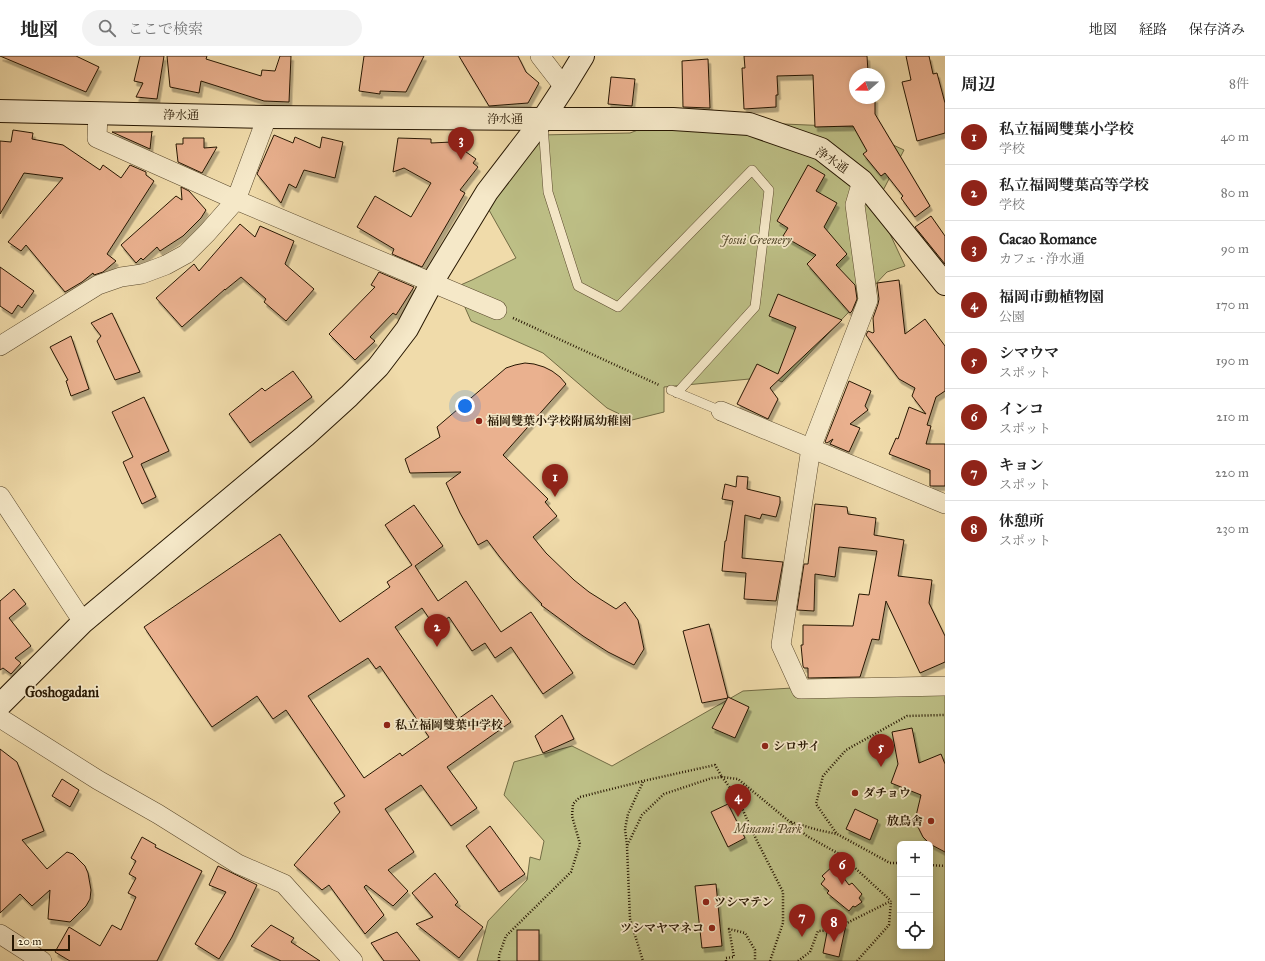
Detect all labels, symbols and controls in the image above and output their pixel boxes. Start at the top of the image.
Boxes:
search box [82,10,362,46]
icon: search [96,17,118,39]
text: 地図 [20,18,58,41]
text: ここで検索 [128,20,203,38]
text: 地図 [1089,21,1117,38]
text: 経路 [1139,21,1167,38]
text: 保存済み [1189,21,1245,38]
north arrow [849,68,885,104]
text: 周辺 [961,74,995,95]
text: 8件 [1229,76,1249,92]
street label: 浄水通 [163,108,199,122]
street label: 浄水通 [487,112,523,126]
text: 私立福岡雙葉小学校 [999,120,1134,138]
pin: 3 [448,127,474,160]
text: 1 [971,129,977,145]
text: 40 m [1220,129,1249,145]
text: 学校 [999,141,1025,157]
street label: 浄水通 [813,144,851,176]
text: 私立福岡雙葉高等学校 [999,176,1149,194]
text: 2 [971,185,977,201]
text: 80 m [1221,185,1249,201]
text: 学校 [999,197,1025,213]
text: Cacao Romance [999,230,1097,248]
park label: Josui Greenery [720,233,792,247]
text: 3 [971,241,977,257]
text: 90 m [1221,241,1249,257]
text: カフェ · 浄水通 [999,251,1085,267]
text: 福岡市動植物園 [999,288,1104,306]
text: 4 [970,297,978,313]
text: 170 m [1216,297,1249,313]
text: 公園 [999,309,1025,325]
text: シマウマ [999,344,1059,362]
text: 5 [971,353,977,369]
text: 190 m [1216,353,1249,369]
text: スポット [999,365,1051,381]
your location [455,396,475,416]
text: インコ [999,400,1044,418]
text: 6 [971,409,977,425]
text: 210 m [1216,409,1249,425]
place label: 福岡雙葉小学校附属幼稚園 [487,414,631,428]
marker: 福岡雙葉小学校附属幼稚園 [474,416,484,426]
text: スポット [999,421,1051,437]
text: キョン [999,456,1044,474]
pin: 1 [542,464,568,497]
text: 7 [971,465,977,481]
text: 220 m [1215,465,1249,481]
text: スポット [999,477,1051,493]
text: 休憩所 [999,512,1044,530]
text: 8 [971,521,977,537]
text: 230 m [1216,521,1249,537]
text: スポット [999,533,1051,549]
pin: 2 [424,614,450,647]
district label: Goshogadani [25,684,99,702]
place label: 私立福岡雙葉中学校 [395,718,503,732]
marker: 私立福岡雙葉中学校 [382,720,392,730]
pin: 5 [868,734,894,767]
place label: シロサイ [773,739,820,753]
marker: シロサイ [760,741,770,751]
pin: 4 [725,784,751,817]
place label: ダチョウ [863,786,911,800]
marker: ダチョウ [850,788,860,798]
place label: 放鳥舎 [887,814,923,828]
marker: 放鳥舎 [926,816,936,826]
park label: Minami Park [733,822,803,836]
map controls [897,841,933,949]
button: + [897,841,933,877]
pin: 6 [829,852,855,885]
button: − [897,877,933,913]
place label: ツシマテン [714,895,773,909]
marker: ツシマテン [701,897,711,907]
pin: 7 [789,904,815,937]
pin: 8 [821,909,847,942]
button: locate [897,913,933,949]
place label: ツシマヤマネコ [620,921,704,935]
marker: ツシマヤマネコ [707,923,717,933]
scale bar [12,933,70,952]
text: 20 m [18,935,41,948]

